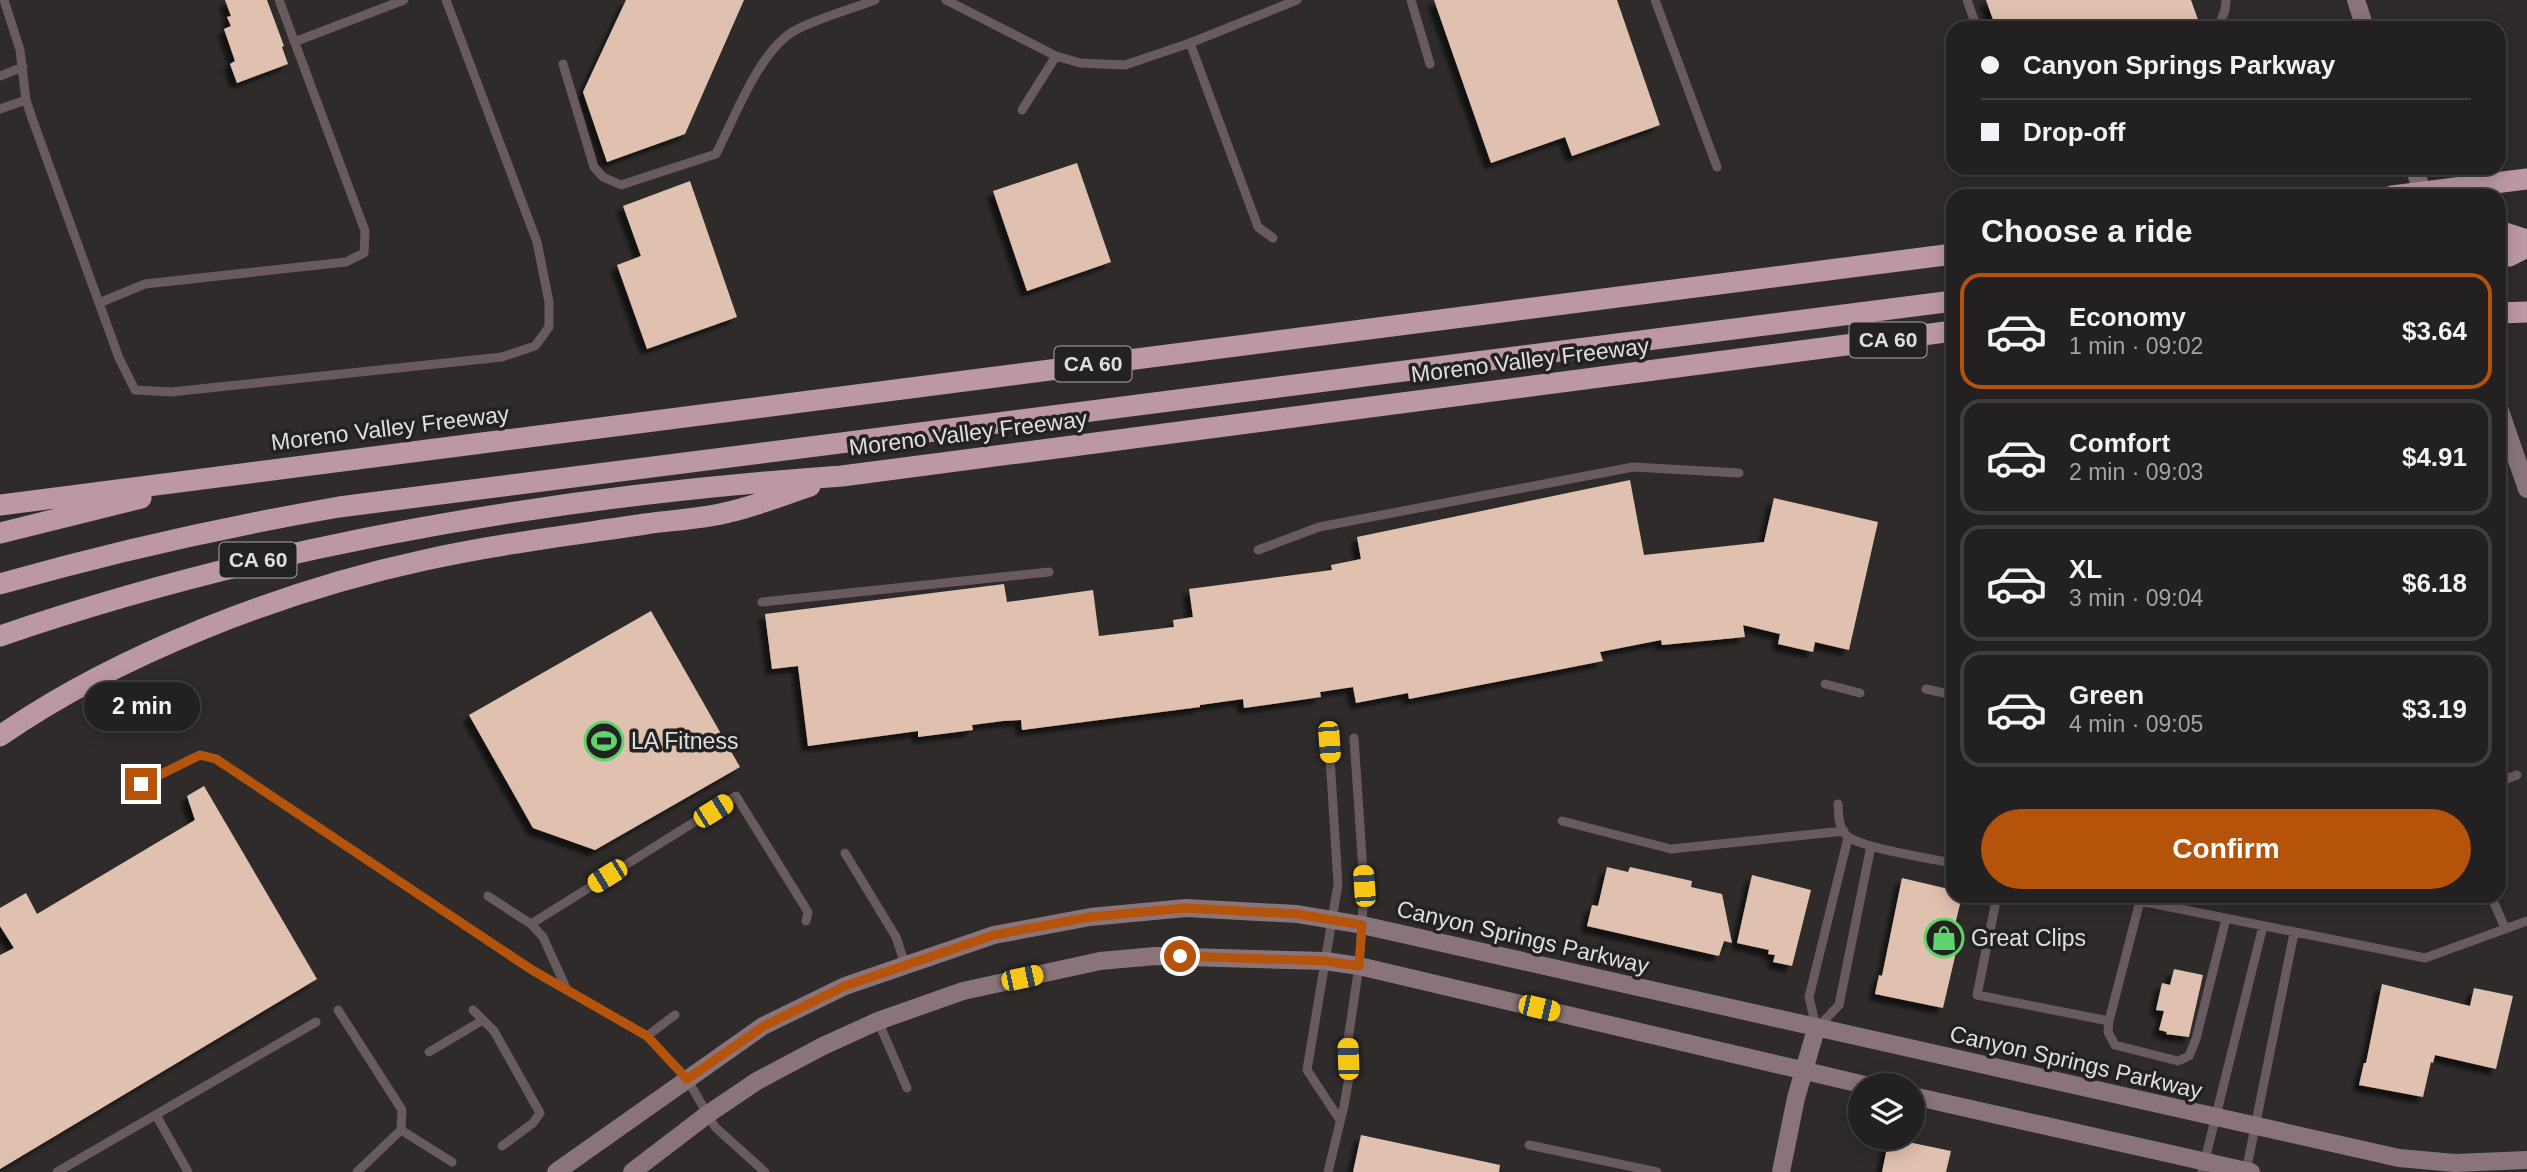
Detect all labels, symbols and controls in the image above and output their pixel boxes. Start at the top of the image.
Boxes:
text: Canyon Springs Parkway [2023,50,2335,80]
text: Drop-off [2023,117,2126,147]
text: Choose a ride [1981,213,2193,249]
icon: car [1985,300,2048,363]
text: Economy [2069,302,2186,332]
text: $3.64 [2402,316,2467,346]
road number: CA 60 [1850,322,1926,358]
street label: Moreno Valley Freeway [1409,332,1651,388]
text: 1 min · 09:02 [2069,333,2203,359]
road number: CA 60 [1054,346,1132,382]
street label: Moreno Valley Freeway [269,400,511,456]
street label: Moreno Valley Freeway [847,405,1089,461]
icon: car [1985,426,2048,489]
text: Comfort [2069,428,2170,458]
text: $4.91 [2402,442,2467,472]
text: 2 min · 09:03 [2069,459,2203,485]
road number: CA 60 [219,542,296,578]
icon: car [1985,552,2048,615]
text: XL [2069,554,2102,584]
text: $6.18 [2402,568,2467,598]
text: 3 min · 09:04 [2069,585,2203,611]
icon: car [1985,678,2048,741]
text: Green [2069,680,2144,710]
callout: 2 min [83,682,199,732]
text: 2 min [112,693,172,719]
text: $3.19 [2402,694,2467,724]
text: 4 min · 09:05 [2069,711,2203,737]
sports icon: LA Fitness [583,720,625,762]
car [1318,720,1341,764]
place label: LA Fitness [631,728,738,754]
route end [125,768,157,800]
car [690,791,737,831]
button: Confirm [1981,809,2471,889]
car [584,856,631,896]
car [1353,864,1376,908]
street label: Canyon Springs Parkway [1394,895,1652,979]
shop icon: Great Clips [1923,917,1965,959]
place label: Great Clips [1971,925,2086,951]
route start [1164,940,1196,972]
car [1000,963,1045,993]
car [1517,993,1562,1023]
street label: Canyon Springs Parkway [1947,1020,2205,1104]
car [1337,1038,1360,1080]
map controls [1848,1073,1925,1150]
button: layers [1848,1073,1925,1150]

